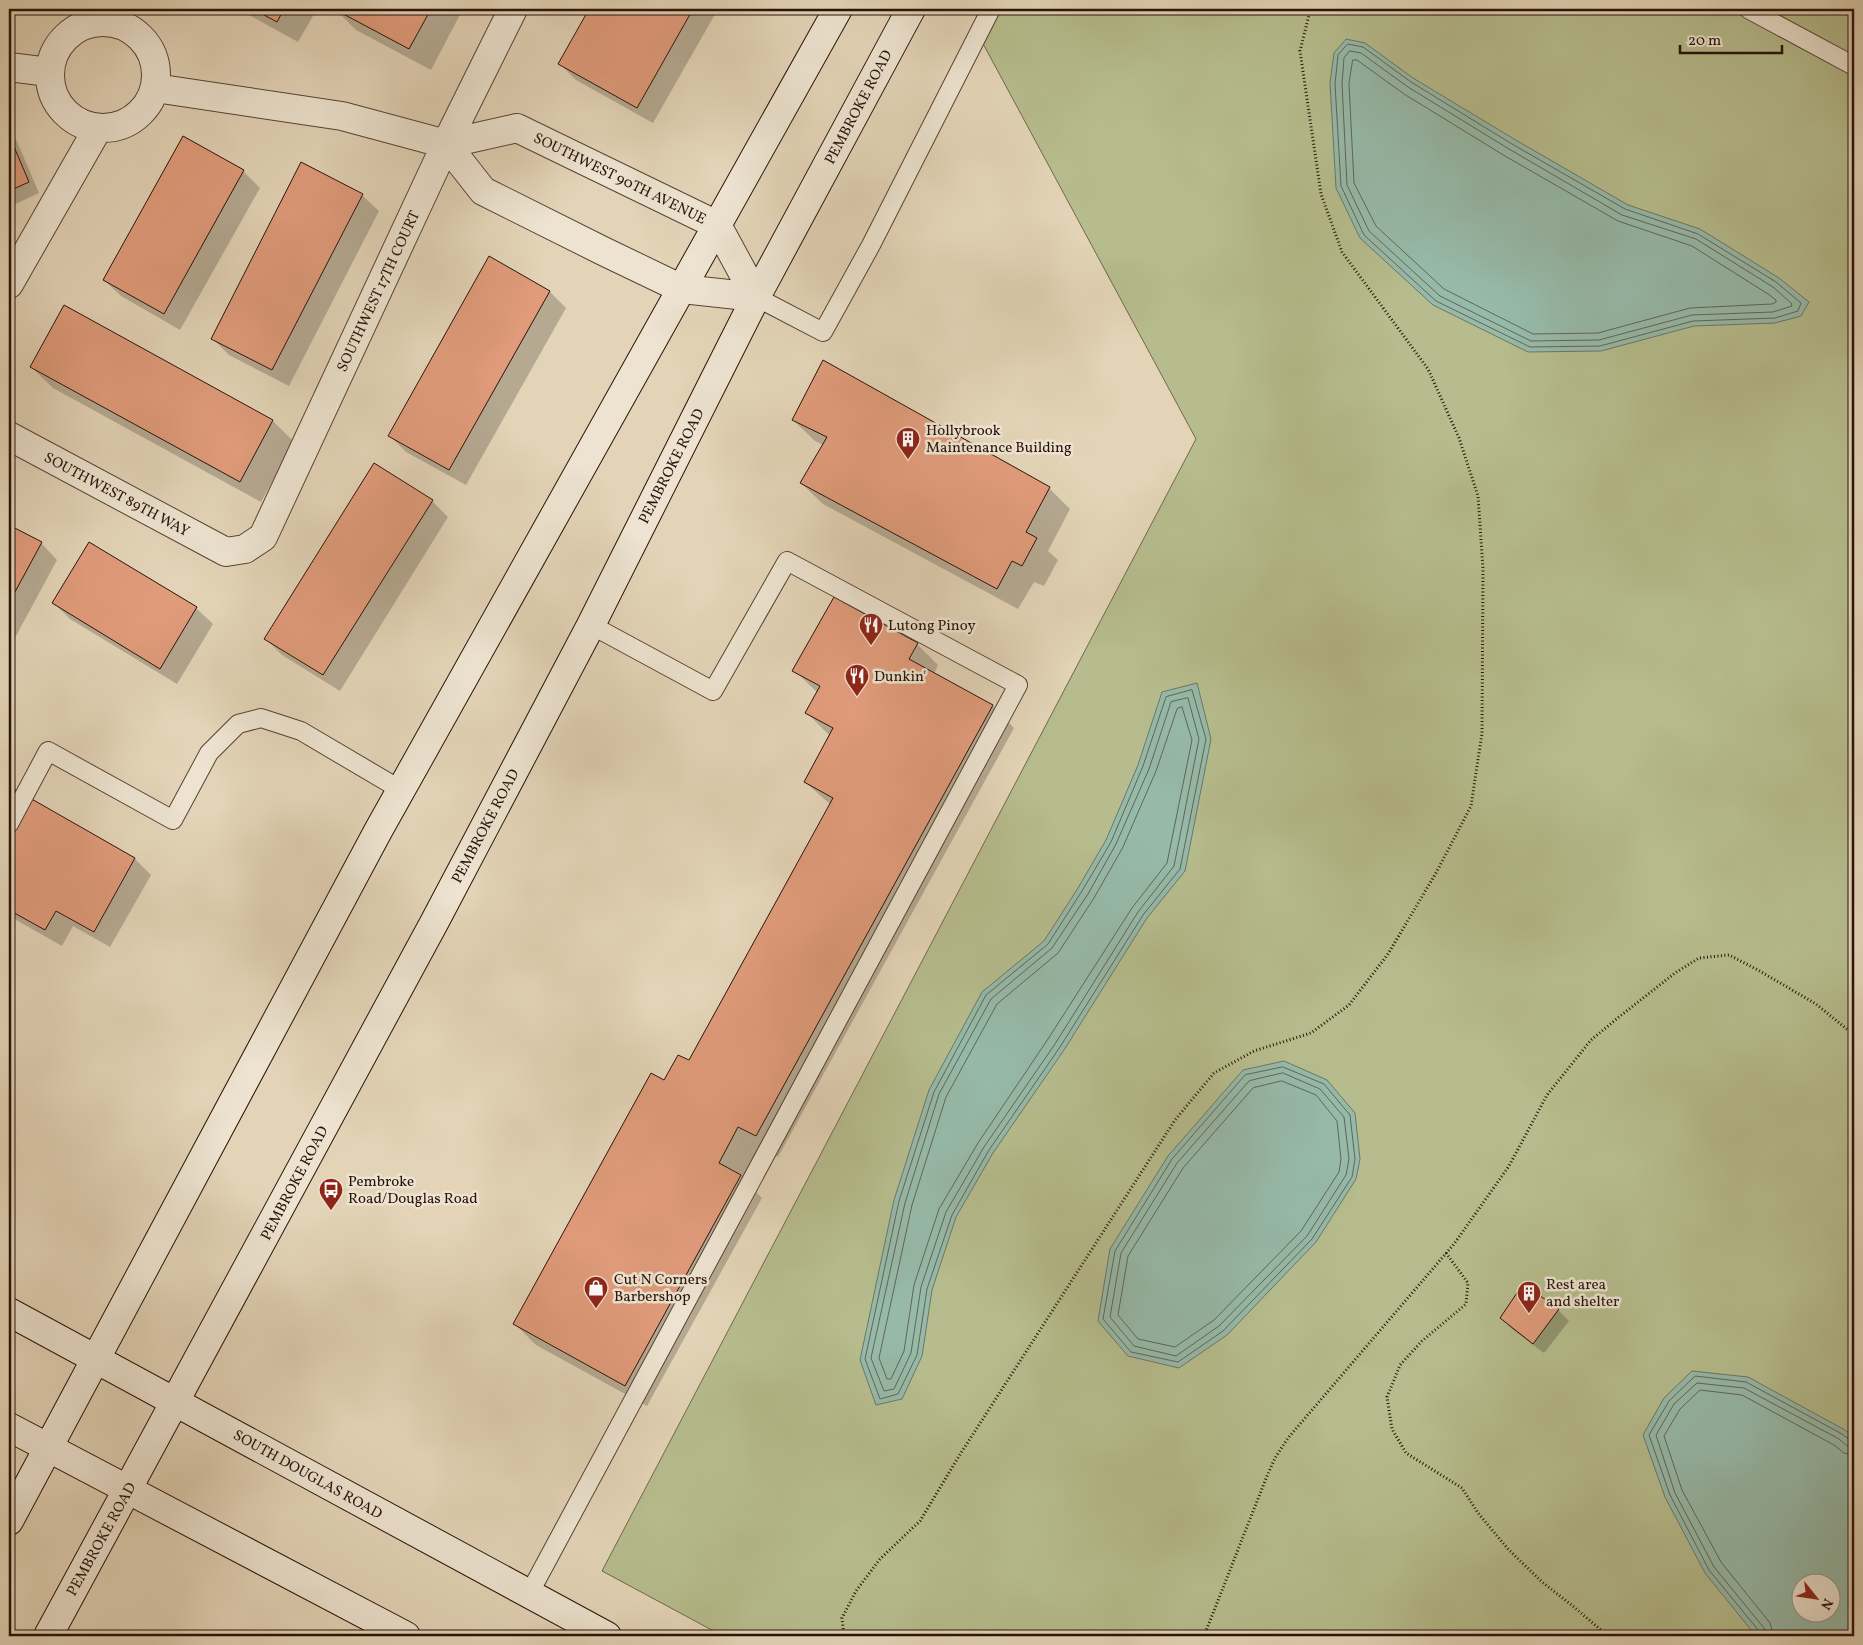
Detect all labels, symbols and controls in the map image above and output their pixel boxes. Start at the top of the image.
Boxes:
scale bar [1680,22,1783,54]
text: 20 m [1688,31,1721,52]
street label: PEMBROKE ROAD [820,47,898,169]
street label: SOUTHWEST 90TH AVENUE [529,128,709,230]
street label: SOUTHWEST 17TH COURT [333,207,426,376]
street label: PEMBROKE ROAD [634,405,711,528]
place label: Hollybrook Maintenance Building [926,421,1072,459]
building icon: Hollybrook Maintenance Building [895,426,921,460]
street label: SOUTHWEST 89TH WAY [40,448,193,543]
restaurant icon: Lutong Pinoy [858,612,884,646]
place label: Lutong Pinoy [888,616,976,637]
restaurant icon: Dunkin' [844,663,870,697]
place label: Dunkin' [874,667,926,688]
street label: PEMBROKE ROAD [447,766,525,888]
street label: PEMBROKE ROAD [256,1123,334,1245]
place label: Pembroke Road/Douglas Road [348,1172,478,1210]
bus stop icon: Pembroke Road/Douglas Road [318,1177,344,1211]
place label: Cut N Corners Barbershop [614,1270,707,1308]
shop icon: Cut N Corners Barbershop [583,1275,609,1309]
place label: Rest area and shelter [1546,1275,1619,1313]
building icon: Rest area and shelter [1516,1280,1542,1314]
street label: SOUTH DOUGLAS ROAD [229,1425,386,1525]
street label: PEMBROKE ROAD [62,1479,142,1600]
north arrow [1790,1572,1840,1622]
text: N [1815,1595,1837,1613]

